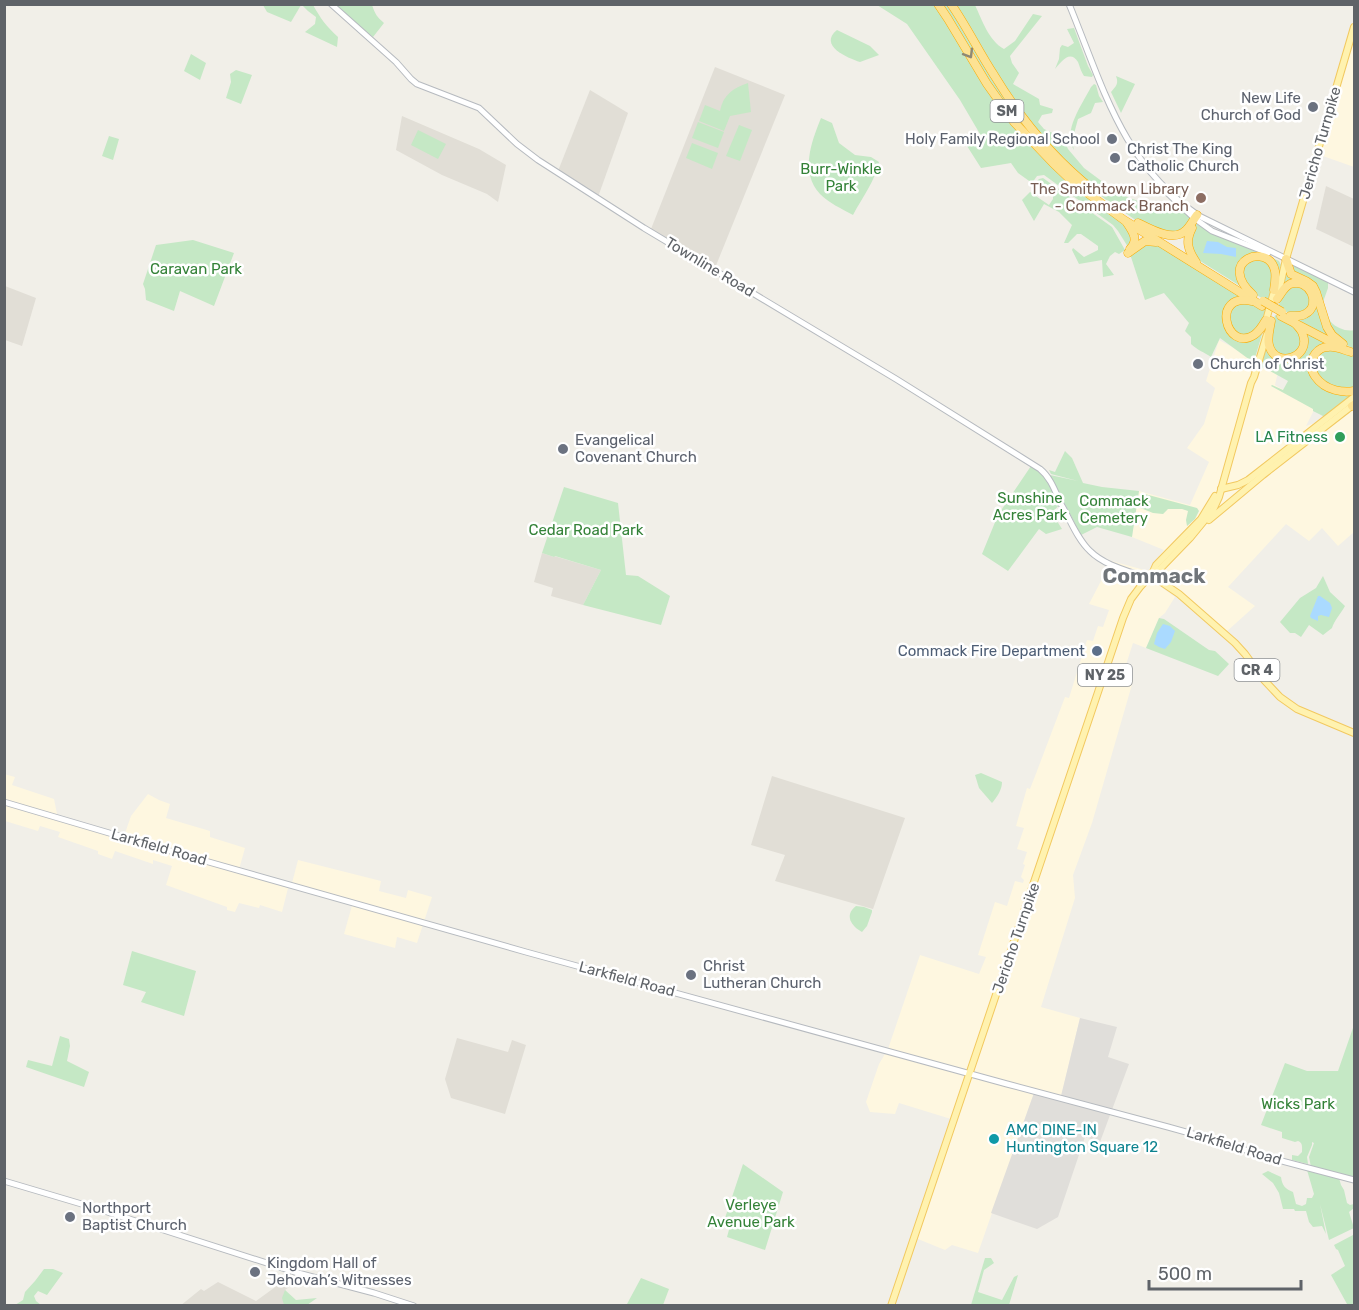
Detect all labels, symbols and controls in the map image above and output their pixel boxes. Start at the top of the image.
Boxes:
one-way arrow [962,48,974,58]
street label: Jericho Turnpike [1295,85,1345,201]
place label: New Life Church of God [1201,89,1301,124]
road number: SM [990,100,1024,122]
marker: New Life Church of God [1306,100,1320,114]
place label: Holy Family Regional School [905,130,1100,148]
marker: Holy Family Regional School [1105,132,1119,146]
place label: Christ The King Catholic Church [1127,140,1239,175]
marker: Christ The King Catholic Church [1108,151,1122,165]
park label: Burr-Winkle Park [800,160,882,195]
place label: The Smithtown Library - Commack Branch [1030,180,1189,215]
marker: The Smithtown Library - Commack Branch [1194,191,1208,205]
street label: Townline Road [662,233,758,301]
park label: Caravan Park [150,260,242,278]
place label: Church of Christ [1210,355,1325,373]
marker: Church of Christ [1191,357,1205,371]
place label: LA Fitness [1255,428,1328,446]
marker: LA Fitness [1333,430,1347,444]
place label: Evangelical Covenant Church [575,431,697,466]
marker: Evangelical Covenant Church [556,442,570,456]
park label: Sunshine Acres Park [993,489,1068,524]
park label: Commack Cemetery [1079,492,1149,527]
park label: Cedar Road Park [528,521,644,539]
district label: Commack [1102,563,1206,588]
place label: Commack Fire Department [898,642,1085,660]
marker: Commack Fire Department [1090,644,1104,658]
road number: CR 4 [1234,659,1280,681]
road number: NY 25 [1078,664,1132,686]
street label: Larkfield Road [109,825,209,869]
street label: Jericho Turnpike [989,880,1043,996]
place label: Christ Lutheran Church [703,957,821,992]
street label: Larkfield Road [577,958,677,1000]
marker: Christ Lutheran Church [684,968,698,982]
park label: Wicks Park [1261,1095,1335,1113]
place label: AMC DINE-IN Huntington Square 12 [1006,1121,1158,1156]
street label: Larkfield Road [1184,1123,1284,1169]
marker: AMC DINE-IN Huntington Square 12 [987,1132,1001,1146]
park label: Verleye Avenue Park [707,1196,795,1231]
place label: Northport Baptist Church [82,1199,187,1234]
marker: Northport Baptist Church [63,1210,77,1224]
scale bar [1149,1253,1300,1291]
place label: Kingdom Hall of Jehovah’s Witnesses [267,1254,412,1289]
text: 500 m [1158,1263,1212,1285]
marker: Kingdom Hall of Jehovah’s Witnesses [248,1265,262,1279]

